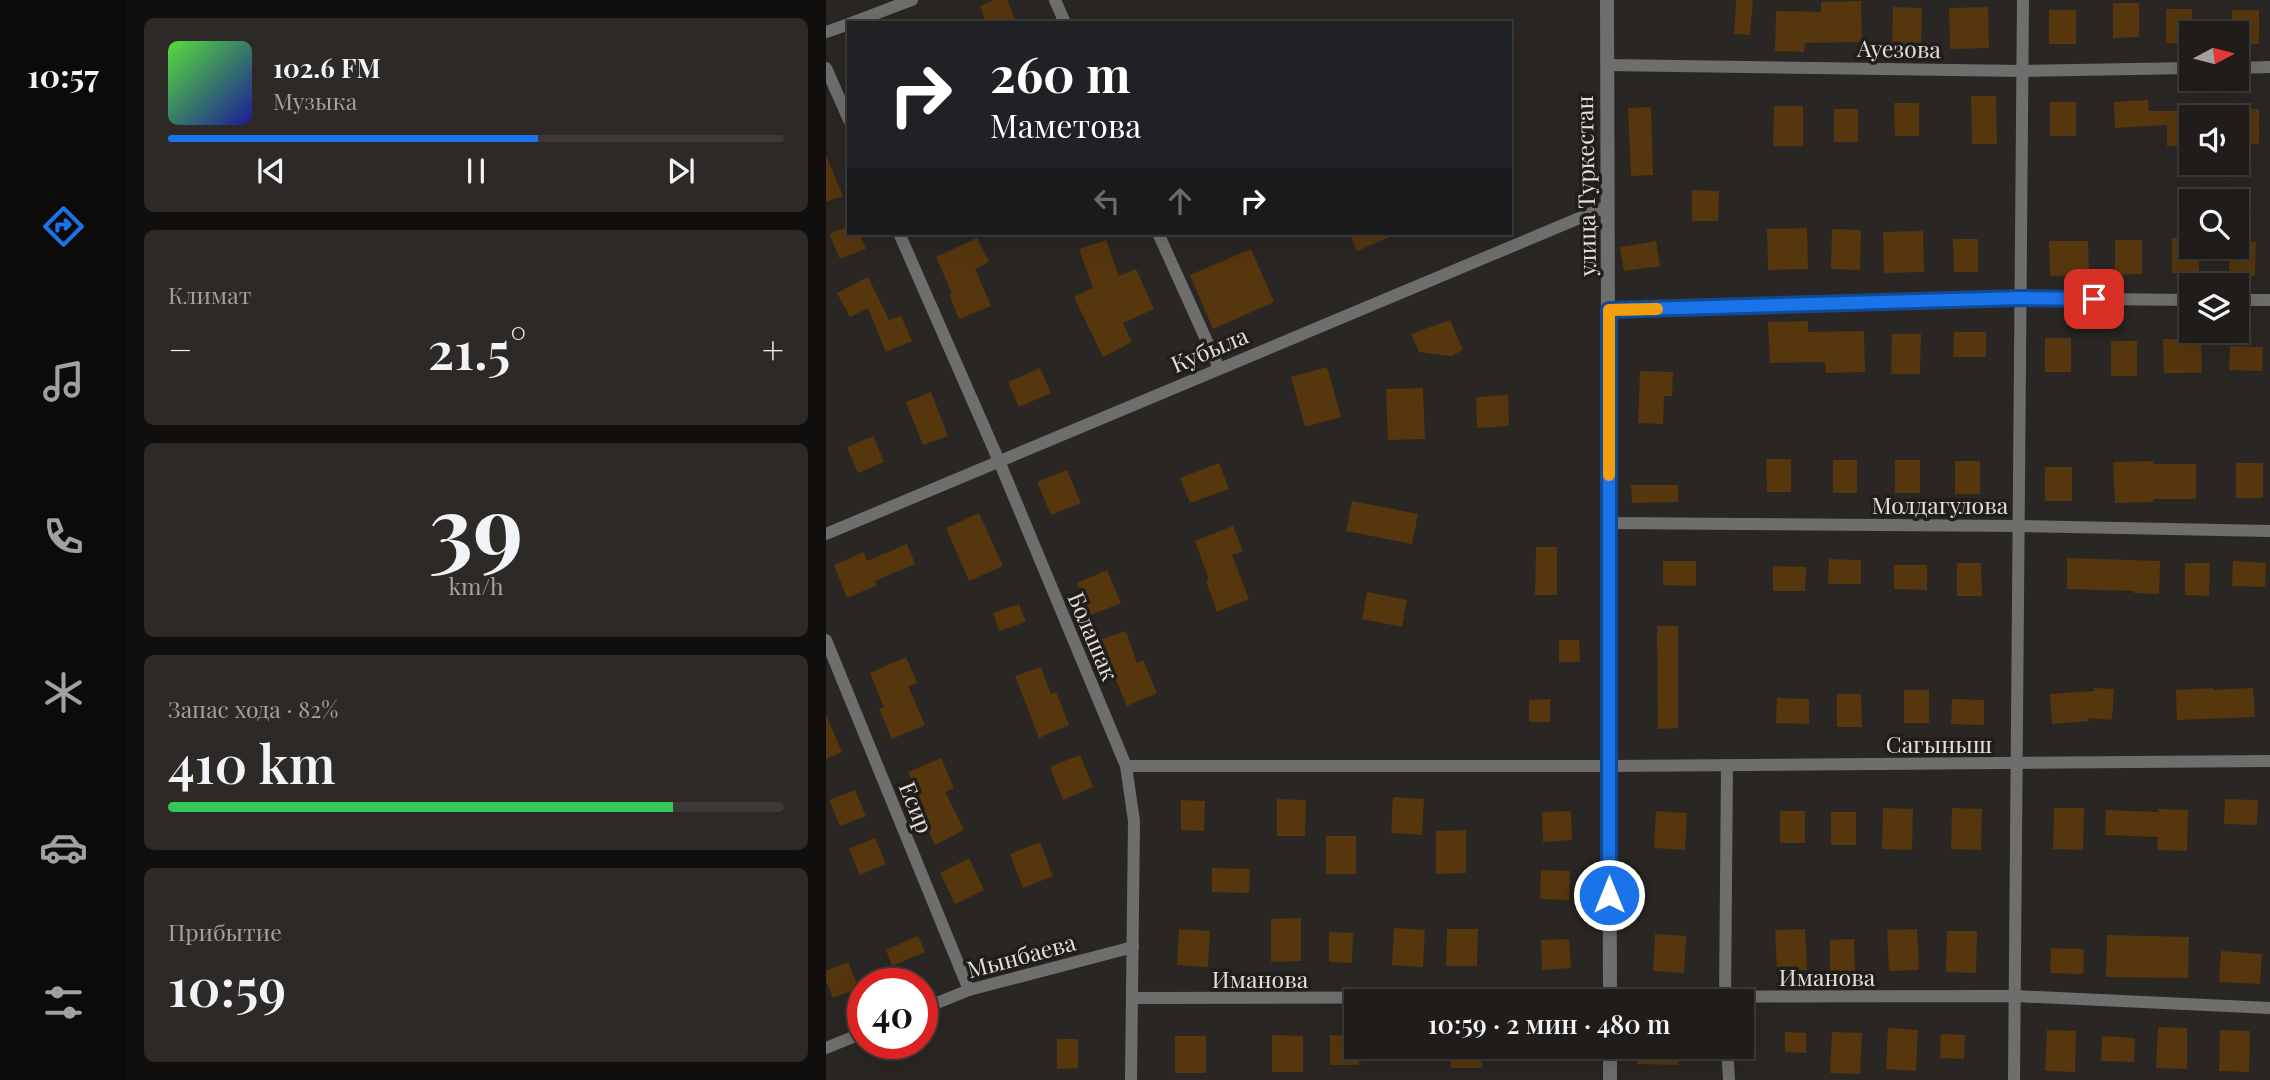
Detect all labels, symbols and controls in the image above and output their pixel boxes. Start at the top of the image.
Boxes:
north arrow [2179,21,2249,91]
map controls [2179,21,2249,343]
street label: Ауезова [1856,32,1942,64]
text: 260 m [990,40,1130,105]
icon: right [875,49,966,140]
text: 102.6 FM [273,50,380,85]
text: 10:57 [27,53,99,96]
text: Музыка [273,85,357,116]
street label: улица Туркестан [1568,95,1602,278]
text: Маметова [990,103,1141,146]
button: sound [2179,105,2249,175]
icon: previous [252,152,290,190]
icon: pause [457,152,495,190]
icon: next [662,152,700,190]
icon: left [1088,182,1126,220]
icon: ahead [1161,182,1199,220]
icon: right [1234,182,1272,220]
button: search [2179,189,2249,259]
icon: directions [39,202,88,251]
pin [2064,269,2124,329]
button: layers [2179,273,2249,343]
text: Климат [168,279,251,310]
icon: arrive [2075,280,2113,318]
text: 21.5° [428,314,527,383]
street label: Кубыла [1166,319,1253,379]
text: − [168,323,193,374]
text: + [762,323,784,374]
icon: music [39,357,88,406]
text: 39 [429,464,523,585]
street label: Молдагулова [1872,489,2009,520]
icon: phone [39,512,88,561]
text: km/h [448,570,504,601]
street label: Болашак [1062,587,1126,685]
icon: climate [39,668,88,717]
text: Запас хода · 82% [168,693,338,724]
text: 410 km [168,728,335,797]
street label: Сагыныш [1886,728,1992,759]
street label: Есир [893,777,941,837]
icon: car [39,823,88,872]
position arrow [1572,858,1646,932]
text: Прибытие [168,916,282,947]
street label: Мынбаева [963,925,1079,984]
text: 10:59 [168,951,286,1020]
street label: Иманова [1779,961,1876,992]
street label: Иманова [1212,963,1309,994]
speed limit sign: 40 [847,968,938,1059]
icon: filters [39,978,88,1027]
text: 10:59 · 2 мин · 480 m [1428,1006,1670,1041]

